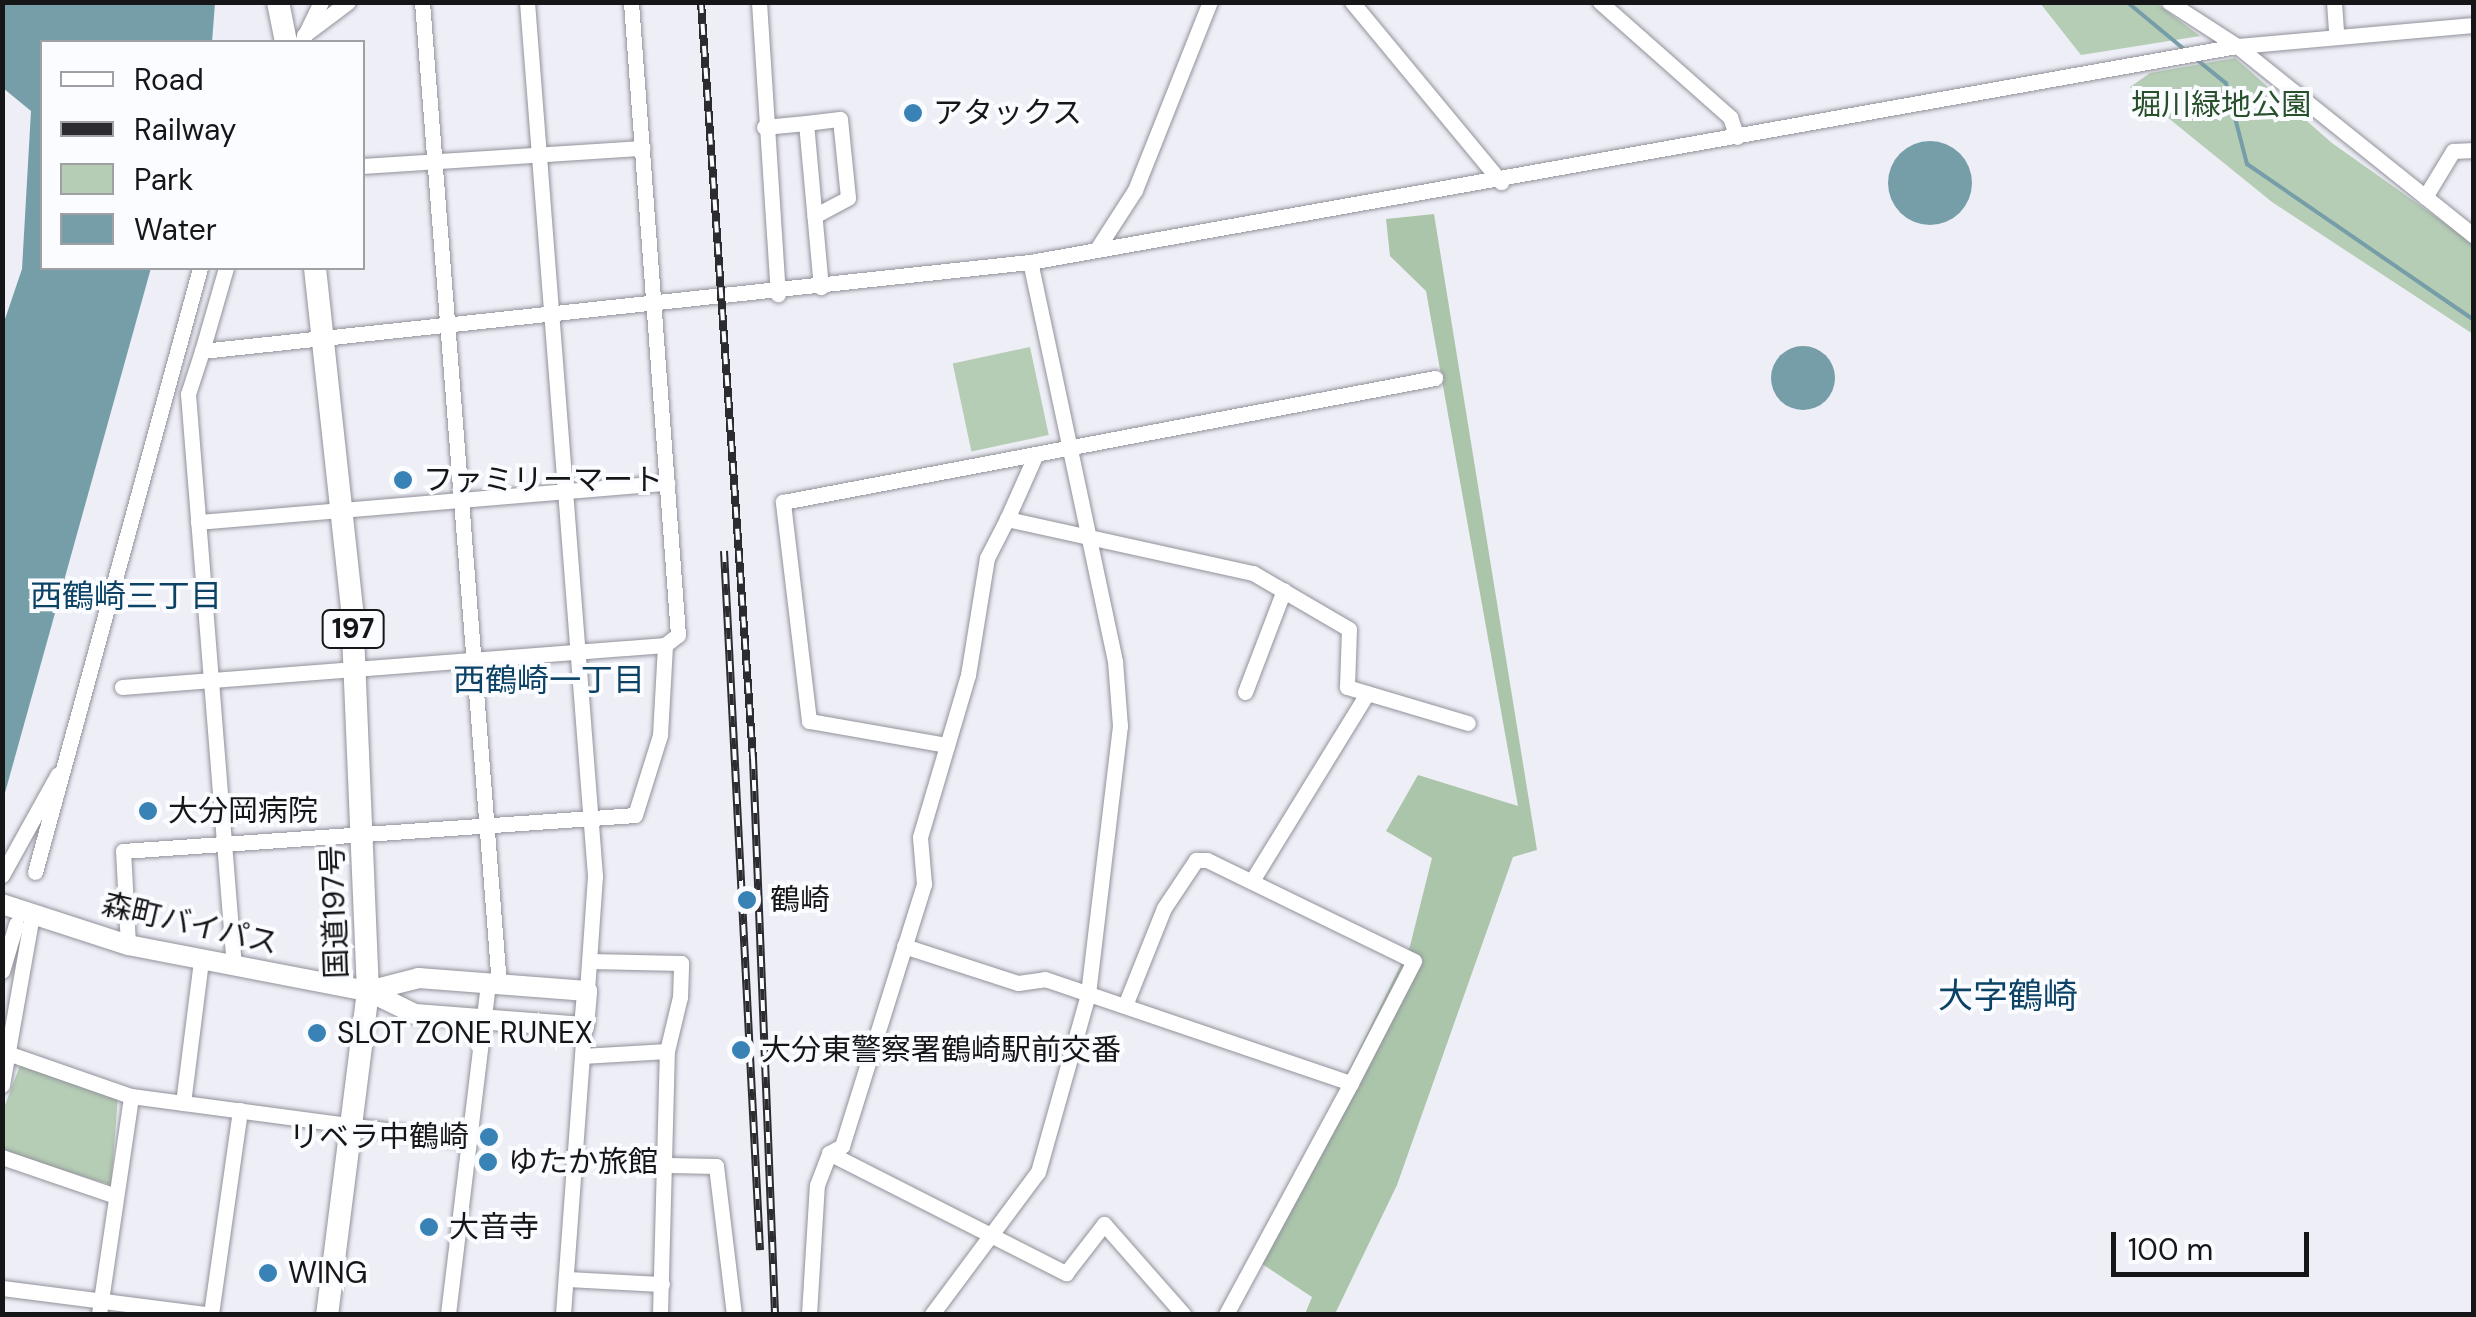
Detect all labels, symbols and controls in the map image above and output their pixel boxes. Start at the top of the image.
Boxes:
legend [40,40,365,270]
text: Road [134,60,204,99]
park label: 堀川緑地公園 [2131,87,2311,123]
place label: アタックス [933,95,1083,131]
marker: アタックス [902,102,924,124]
text: Railway [134,110,237,149]
text: Park [134,160,193,199]
text: Water [134,210,217,249]
place label: ファミリーマート [423,462,663,498]
marker: ファミリーマート [392,469,414,491]
district label: 西鶴崎三丁目 [30,577,222,615]
road number: 197 [320,606,386,652]
district label: 西鶴崎一丁目 [453,661,645,699]
place label: 大分岡病院 [168,793,318,829]
marker: 大分岡病院 [137,800,159,822]
street label: 国道197号 [315,845,355,979]
place label: 鶴崎 [770,882,830,918]
street label: 森町バイパス [98,886,282,962]
marker: 鶴崎 [734,887,760,913]
district label: 大字鶴崎 [1938,975,2078,1017]
place label: SLOT ZONE RUNEX [337,1015,593,1051]
marker: SLOT ZONE RUNEX [306,1022,328,1044]
place label: 大分東警察署鶴崎駅前交番 [761,1032,1121,1068]
marker: 大分東警察署鶴崎駅前交番 [730,1039,752,1061]
place label: リベラ中鶴崎 [289,1119,469,1155]
marker: リベラ中鶴崎 [478,1126,500,1148]
place label: ゆたか旅館 [508,1144,658,1180]
marker: ゆたか旅館 [477,1151,499,1173]
place label: 大音寺 [449,1209,539,1245]
scale bar [2116,1212,2314,1274]
marker: 大音寺 [418,1216,440,1238]
text: 100 m [2128,1230,2213,1269]
place label: WING [288,1255,368,1291]
marker: WING [257,1262,279,1284]

